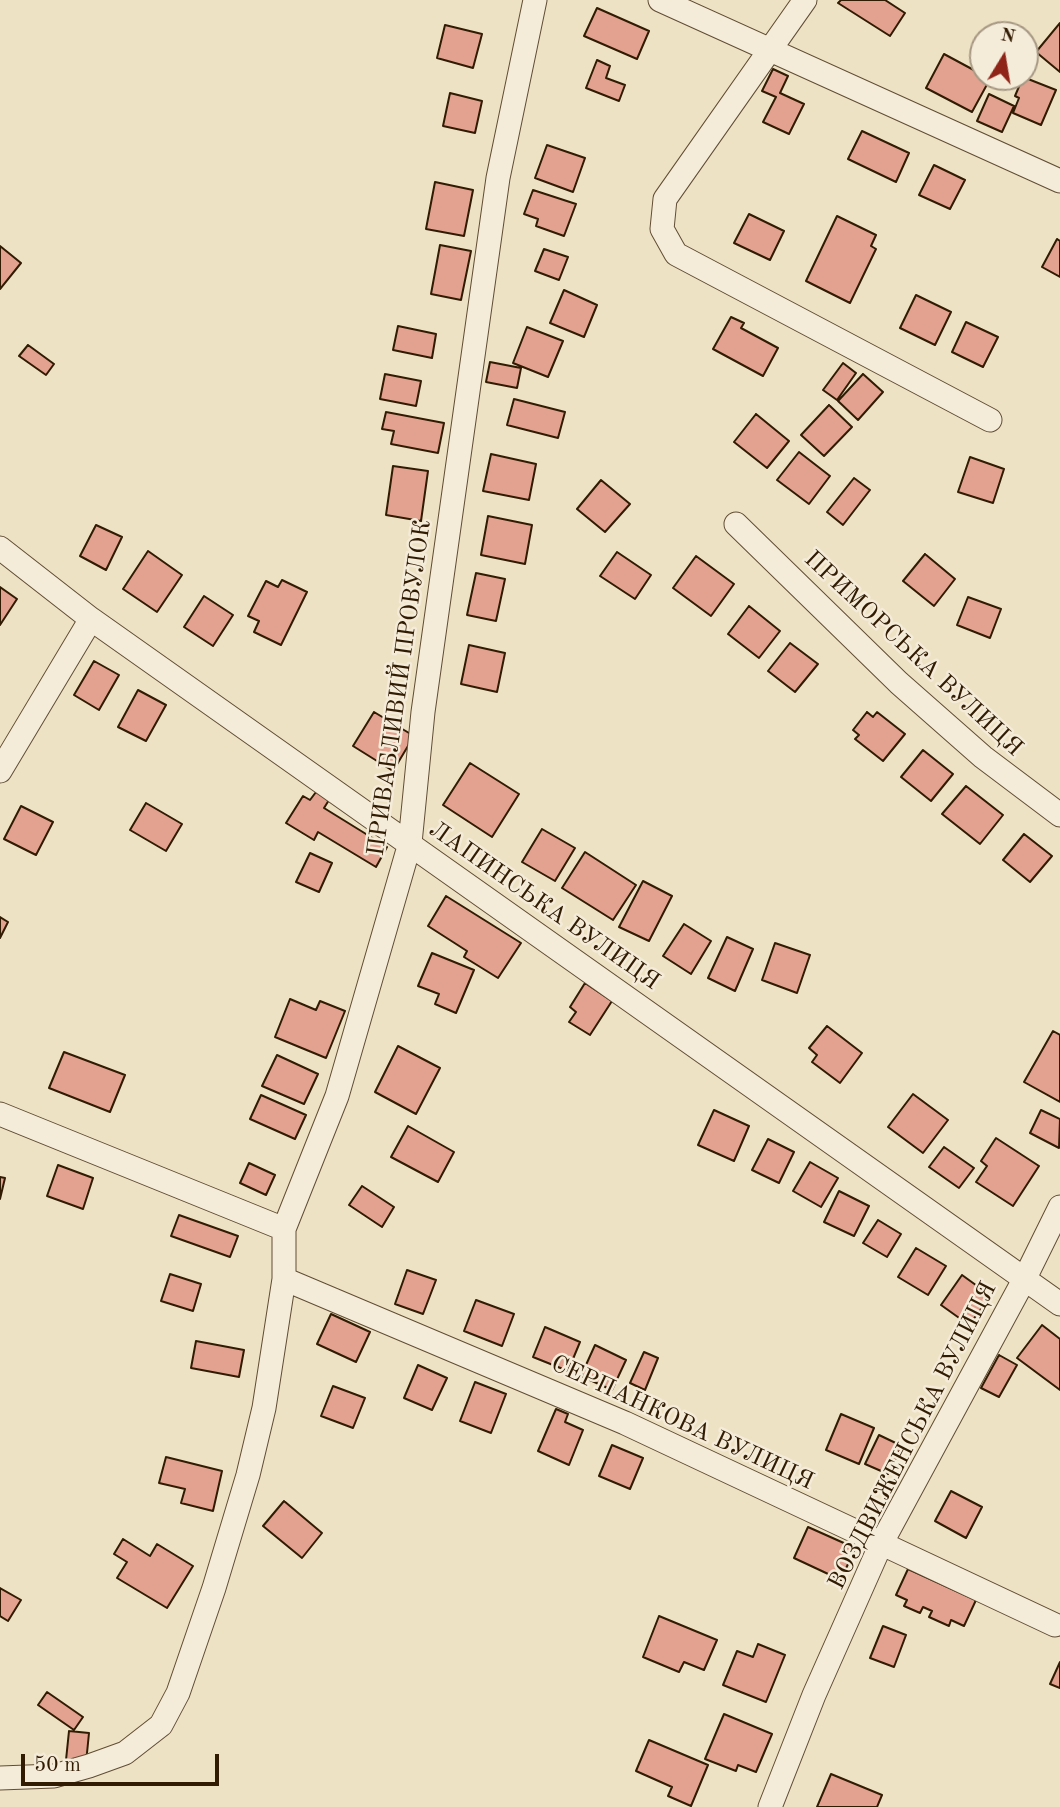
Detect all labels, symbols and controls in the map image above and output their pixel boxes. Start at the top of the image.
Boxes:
north arrow [969,21,1039,91]
text: N [999,26,1017,48]
street label: ПРИВАБЛИВИЙ ПРОВУЛОК [362,518,438,858]
street label: ПРИМОРСЬКА ВУЛИЦЯ [798,545,1028,763]
street label: ЛАПИНСЬКА ВУЛИЦЯ [423,815,665,997]
street label: ВОЗДВИЖЕНСЬКА ВУЛИЦЯ [823,1277,1003,1595]
street label: СЕРПАНКОВА ВУЛИЦЯ [546,1349,818,1497]
scale bar [24,1741,222,1785]
text: 50 m [34,1755,81,1776]

